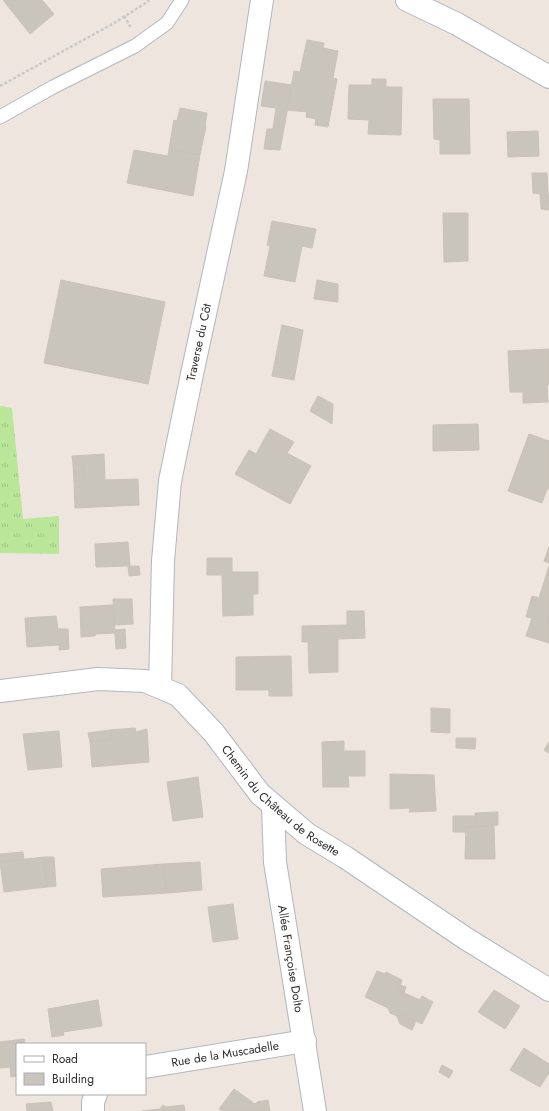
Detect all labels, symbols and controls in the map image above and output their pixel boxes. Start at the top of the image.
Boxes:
street label: Traverse du Côt [182,302,216,383]
street label: Chemin du Château de Rosette [217,741,343,861]
street label: Allée Françoise Dolto [273,904,308,1014]
street label: Rue de la Muscadelle [170,1036,280,1072]
legend [16,1043,146,1095]
text: Road [52,1050,78,1068]
text: Building [52,1070,94,1088]

